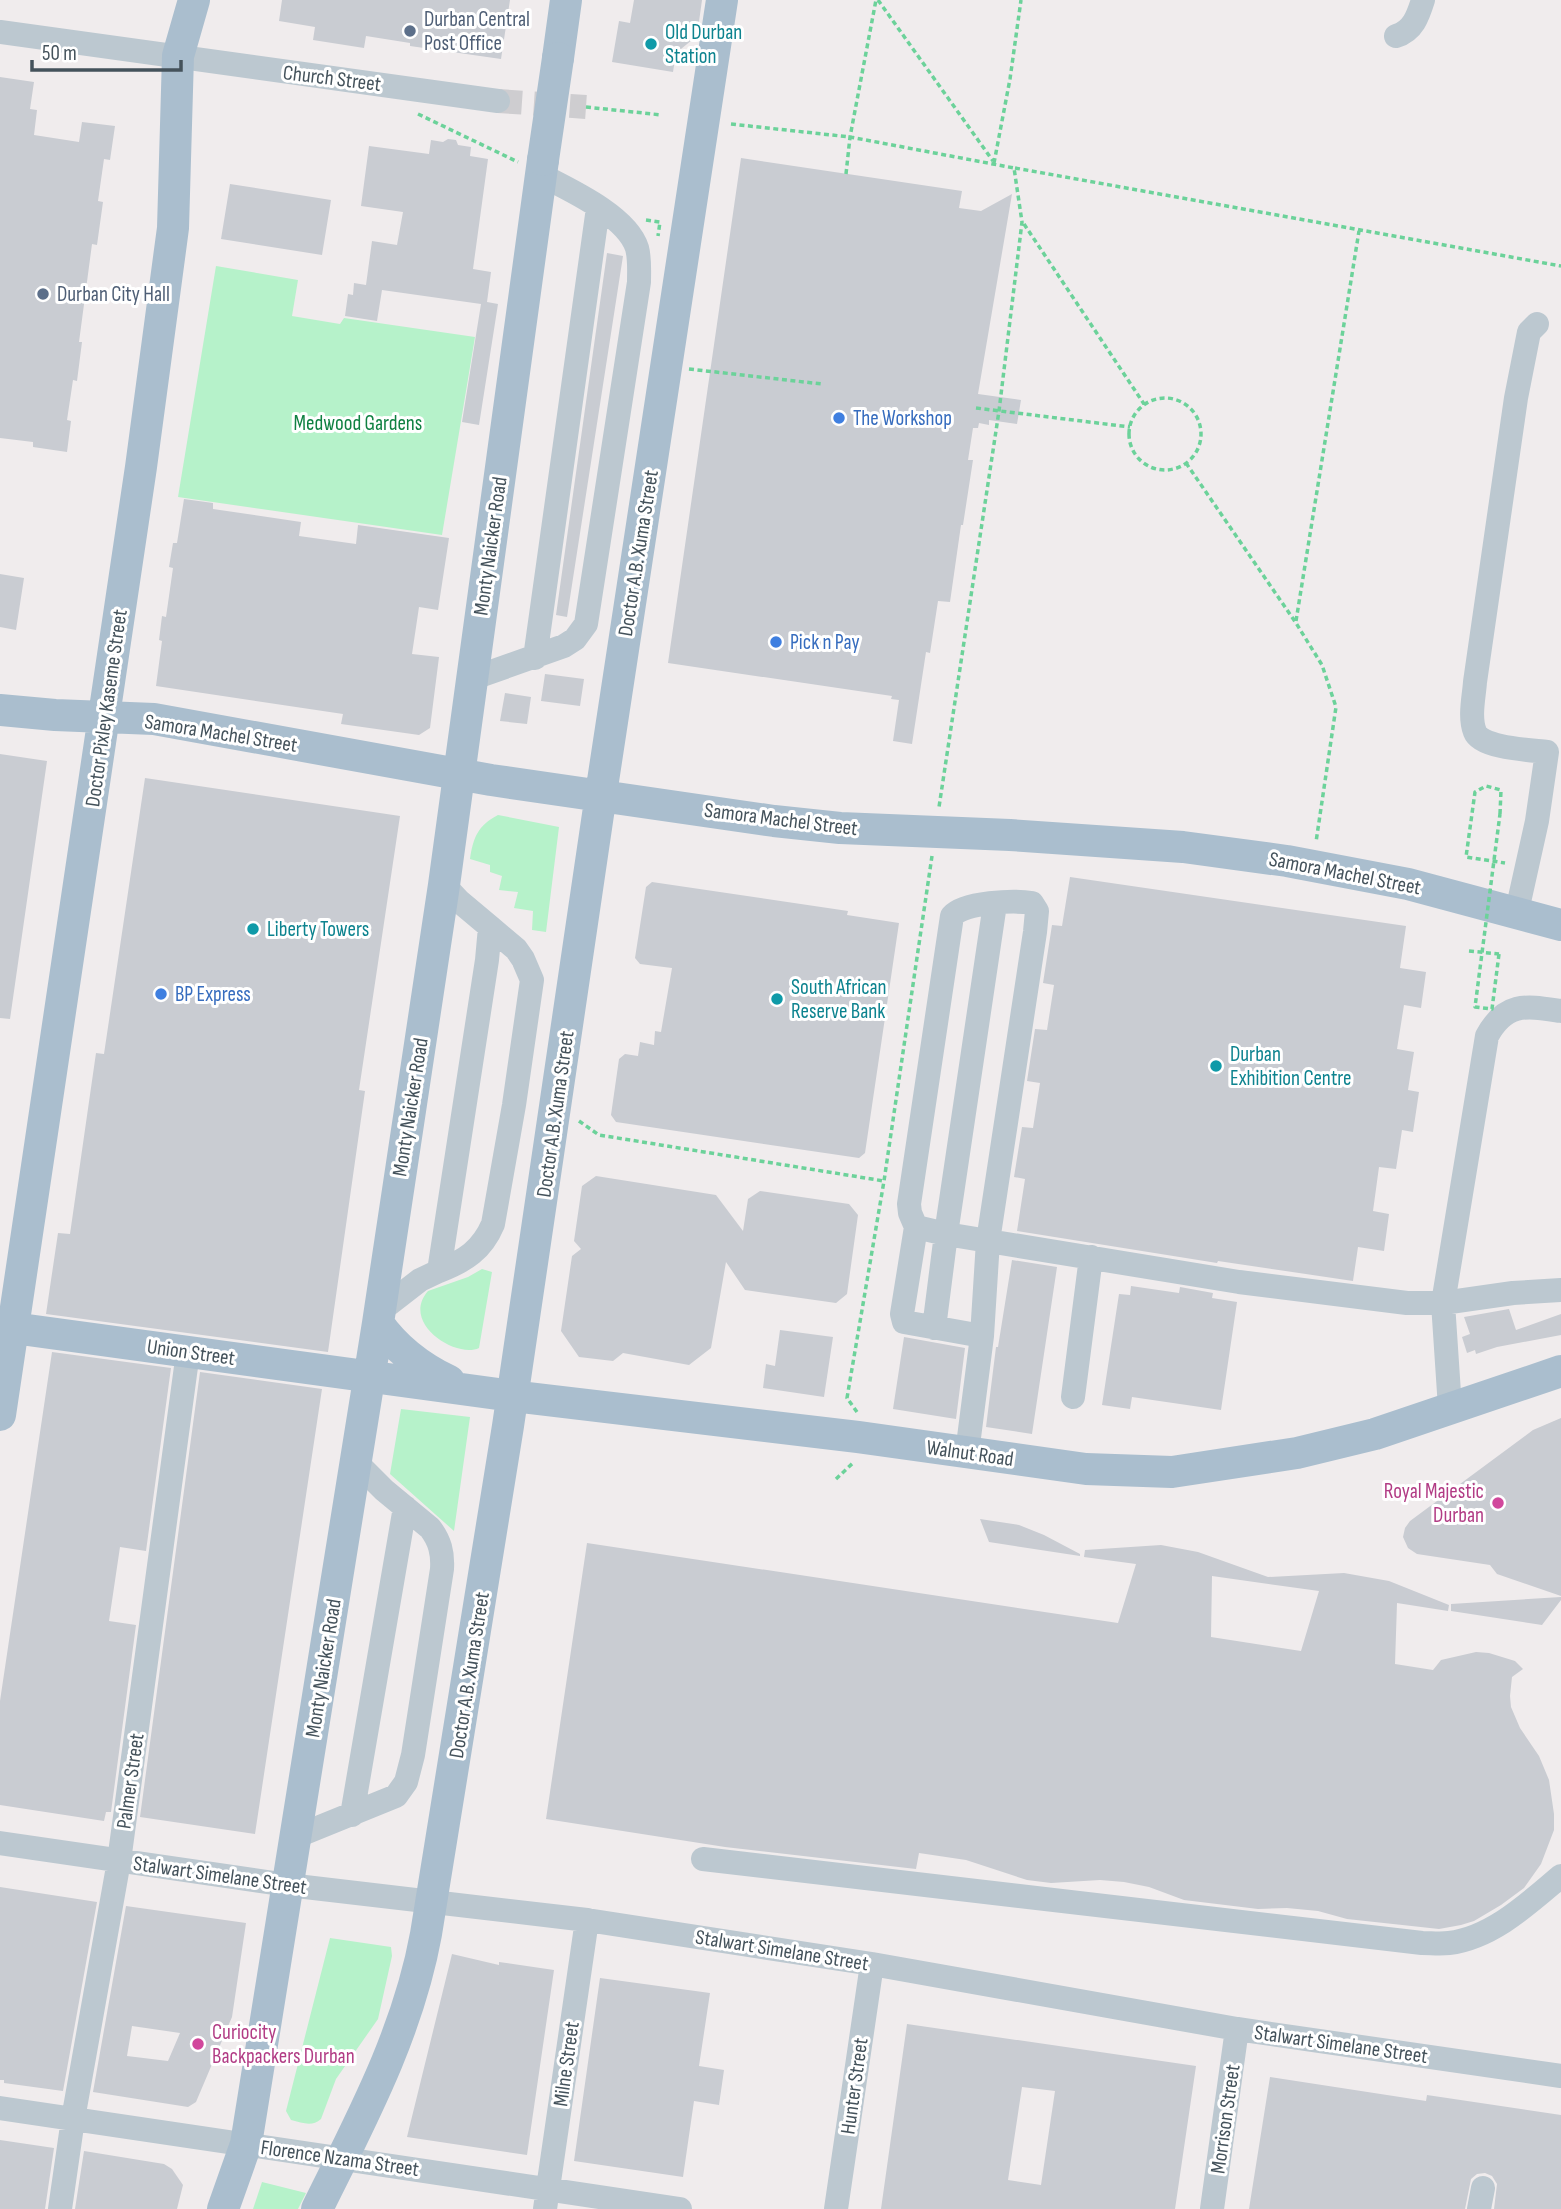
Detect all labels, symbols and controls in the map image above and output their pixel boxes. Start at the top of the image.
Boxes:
place label: Durban Central Post Office [424,7,530,56]
place label: Old Durban Station [665,20,742,69]
marker: Durban Central Post Office [402,23,418,39]
scale bar [32,28,180,72]
marker: Old Durban Station [643,36,659,52]
text: 50 m [42,41,77,66]
street label: Church Street [281,60,382,97]
place label: Durban City Hall [57,282,170,307]
marker: Durban City Hall [35,286,51,302]
place label: The Workshop [853,406,952,431]
marker: The Workshop [831,410,847,426]
park label: Medwood Gardens [294,411,422,436]
street label: Doctor A.B. Xuma Street [613,468,664,638]
street label: Monty Naicker Road [468,475,513,617]
street label: Doctor Pixley Kaseme Street [80,608,133,808]
place label: Pick n Pay [790,630,860,655]
marker: Pick n Pay [768,634,784,650]
street label: Samora Machel Street [143,709,299,758]
street label: Samora Machel Street [703,798,859,841]
street label: Samora Machel Street [1267,846,1423,900]
place label: Liberty Towers [267,917,369,942]
marker: Liberty Towers [245,921,261,937]
place label: South African Reserve Bank [791,975,886,1024]
place label: BP Express [175,982,251,1007]
marker: BP Express [153,986,169,1002]
marker: South African Reserve Bank [769,991,785,1007]
street label: Doctor A.B. Xuma Street [531,1029,580,1199]
street label: Monty Naicker Road [387,1036,434,1178]
place label: Durban Exhibition Centre [1230,1042,1352,1091]
marker: Durban Exhibition Centre [1208,1058,1224,1074]
street label: Union Street [145,1334,237,1371]
street label: Walnut Road [925,1435,1015,1472]
place label: Royal Majestic Durban [1384,1479,1484,1528]
marker: Royal Majestic Durban [1490,1495,1506,1511]
street label: Doctor A.B. Xuma Street [444,1590,495,1760]
street label: Monty Naicker Road [300,1597,347,1739]
street label: Palmer Street [111,1732,150,1830]
street label: Stalwart Simelane Street [132,1851,308,1900]
street label: Stalwart Simelane Street [694,1924,870,1977]
place label: Curiocity Backpackers Durban [212,2020,355,2069]
street label: Milne Street [548,2020,585,2108]
street label: Stalwart Simelane Street [1253,2020,1429,2069]
marker: Curiocity Backpackers Durban [190,2036,206,2052]
street label: Hunter Street [835,2036,874,2136]
street label: Morrison Street [1205,2063,1246,2175]
street label: Florence Nzama Street [259,2135,421,2182]

